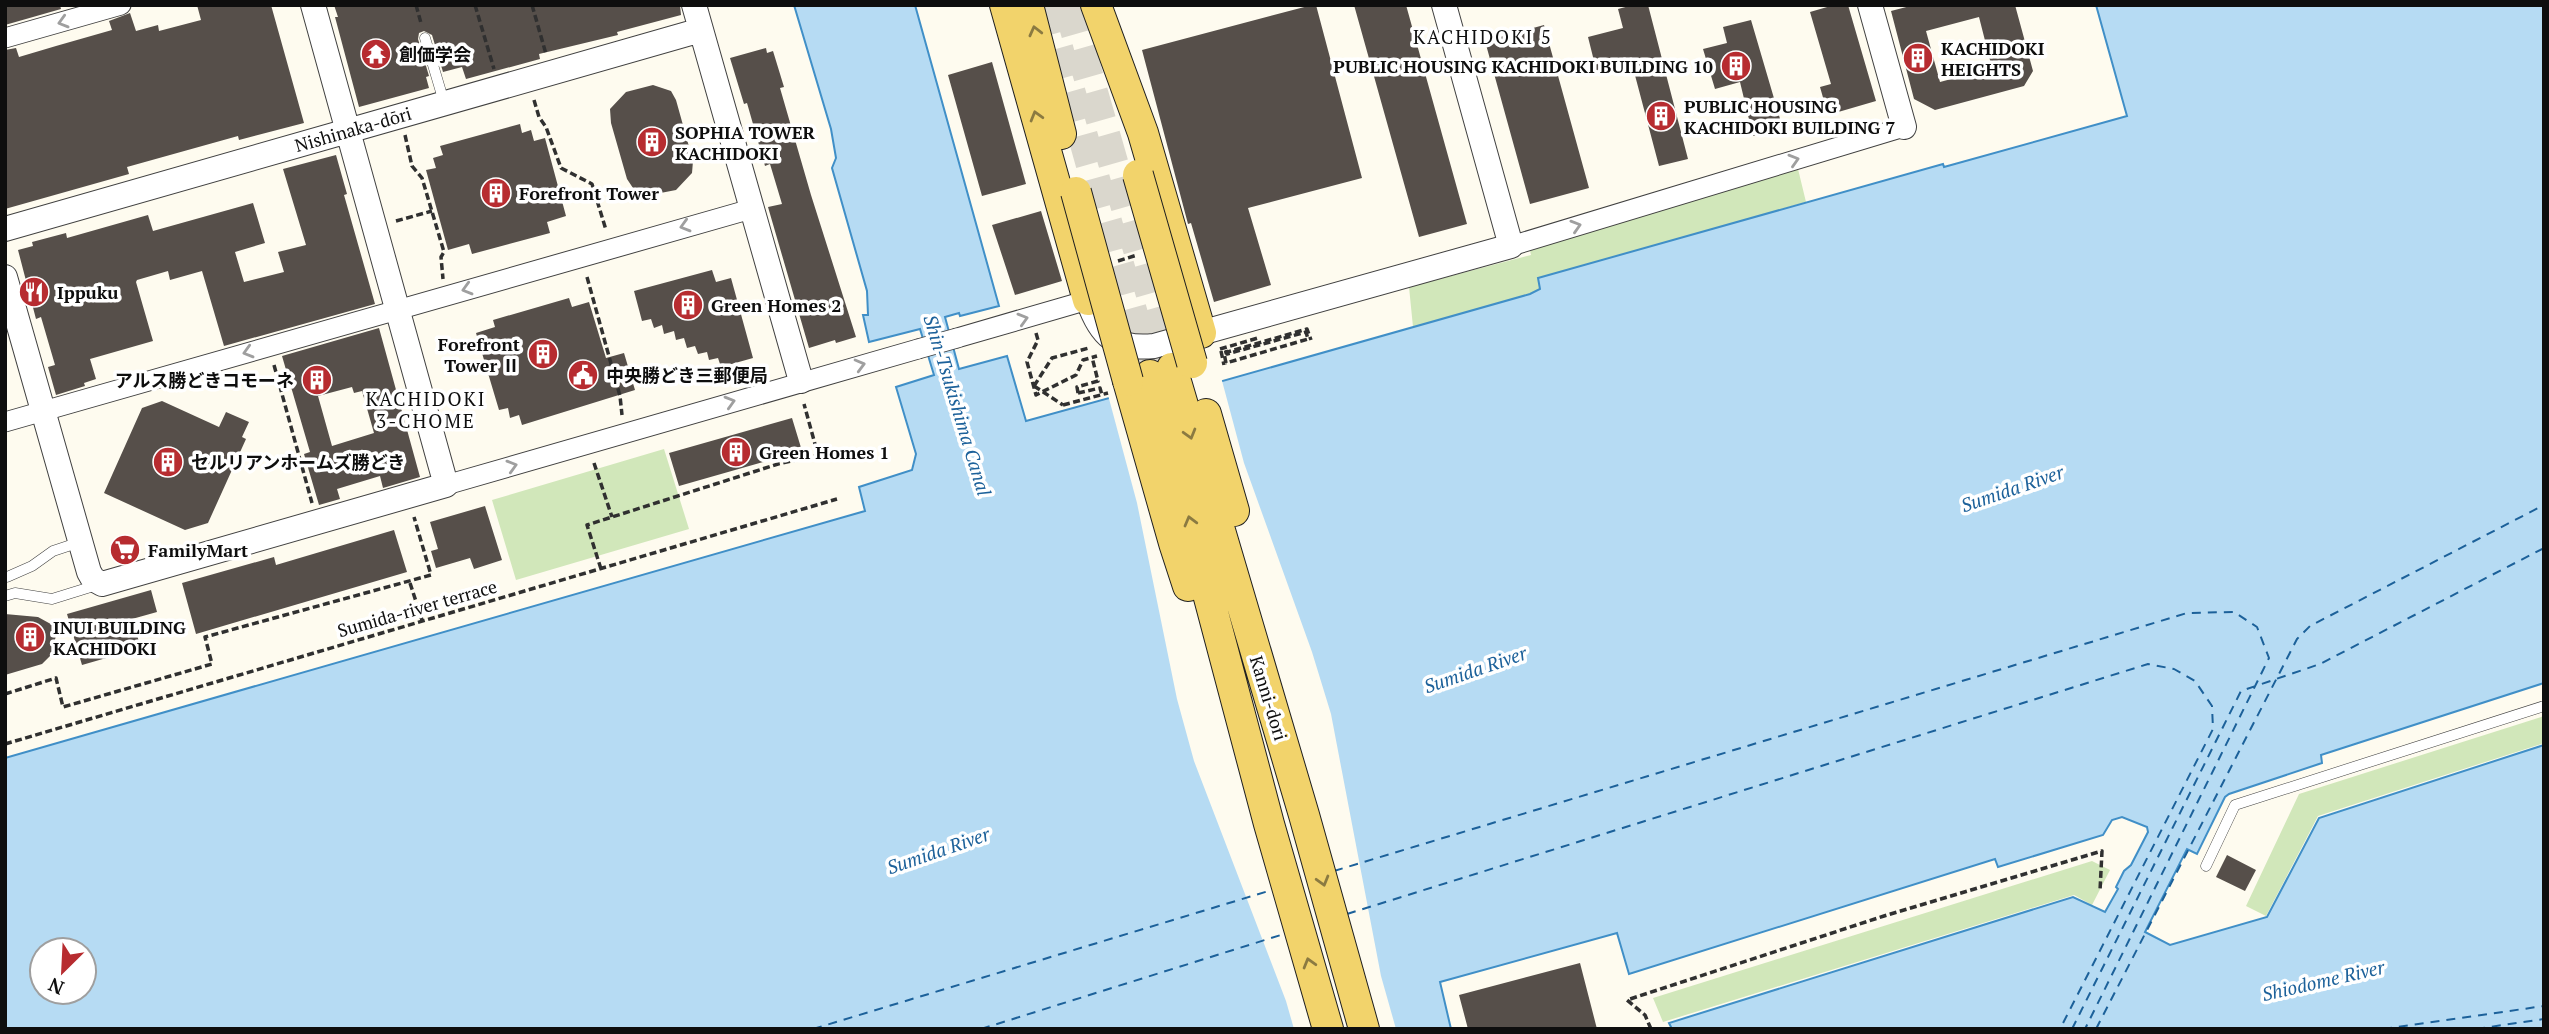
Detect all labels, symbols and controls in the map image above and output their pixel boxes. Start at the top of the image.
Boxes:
one-way arrow [57,13,69,28]
district label: KACHIDOKI 5 [1413,24,1553,49]
one-way arrow [1029,25,1043,37]
place label: KACHIDOKI HEIGHTS [1941,36,2045,81]
temple icon: 創価学会 [359,37,393,71]
building icon: KACHIDOKI HEIGHTS [1901,41,1935,75]
place label: 創価学会 [399,42,471,66]
building icon: PUBLIC HOUSING KACHIDOKI BUILDING 10 [1719,49,1753,83]
place label: PUBLIC HOUSING KACHIDOKI BUILDING 10 [1333,54,1713,78]
place label: PUBLIC HOUSING KACHIDOKI BUILDING 7 [1684,94,1895,139]
building icon: PUBLIC HOUSING KACHIDOKI BUILDING 7 [1644,99,1678,133]
street label: Nishinaka-dōri [292,101,414,157]
one-way arrow [1029,111,1044,123]
place label: SOPHIA TOWER KACHIDOKI [675,120,816,165]
building icon: SOPHIA TOWER KACHIDOKI [635,125,669,159]
one-way arrow [1788,154,1800,169]
building icon: Forefront Tower [479,176,513,210]
place label: Forefront Tower [519,181,659,205]
one-way arrow [679,218,691,233]
one-way arrow [1570,220,1582,235]
restaurant icon: Ippuku [17,275,51,309]
place label: Ippuku [57,280,119,304]
one-way arrow [461,281,473,296]
building icon: Green Homes 2 [671,288,705,322]
place label: Green Homes 2 [711,293,841,317]
water label: Shin-Tsukishima Canal [919,311,998,499]
one-way arrow [1016,313,1028,328]
place label: Forefront Tower Ⅱ [438,332,520,377]
building icon: Forefront Tower Ⅱ [526,337,560,371]
one-way arrow [242,344,254,359]
public building icon: 中央勝どき三郵便局 [566,358,600,392]
one-way arrow [853,359,865,374]
building icon: アルス勝どきコモーネ [300,363,334,397]
place label: 中央勝どき三郵便局 [606,363,767,387]
place label: アルス勝どきコモーネ [115,368,294,392]
district label: KACHIDOKI 3-CHOME [365,386,487,433]
one-way arrow [724,396,736,411]
one-way arrow [1182,428,1197,440]
building icon: Green Homes 1 [719,435,753,469]
place label: Green Homes 1 [759,440,889,464]
building icon: セルリアンホームズ勝どき [151,445,185,479]
place label: セルリアンホームズ勝どき [191,450,405,474]
one-way arrow [505,459,517,474]
water label: Sumida River [1957,459,2067,517]
one-way arrow [1184,515,1198,527]
supermarket icon: FamilyMart [108,533,142,567]
place label: FamilyMart [148,538,248,562]
street label: Sumida-river terrace [334,574,500,642]
place label: INUI BUILDING KACHIDOKI [53,615,186,660]
building icon: INUI BUILDING KACHIDOKI [13,620,47,654]
water label: Sumida River [1420,640,1530,698]
street label: Kanni-dori [1245,653,1293,743]
water label: Sumida River [883,821,993,879]
one-way arrow [1314,875,1329,887]
north arrow [28,936,98,1006]
water label: Shiodome River [2259,954,2387,1006]
one-way arrow [1303,957,1318,969]
text: N [44,972,68,1001]

